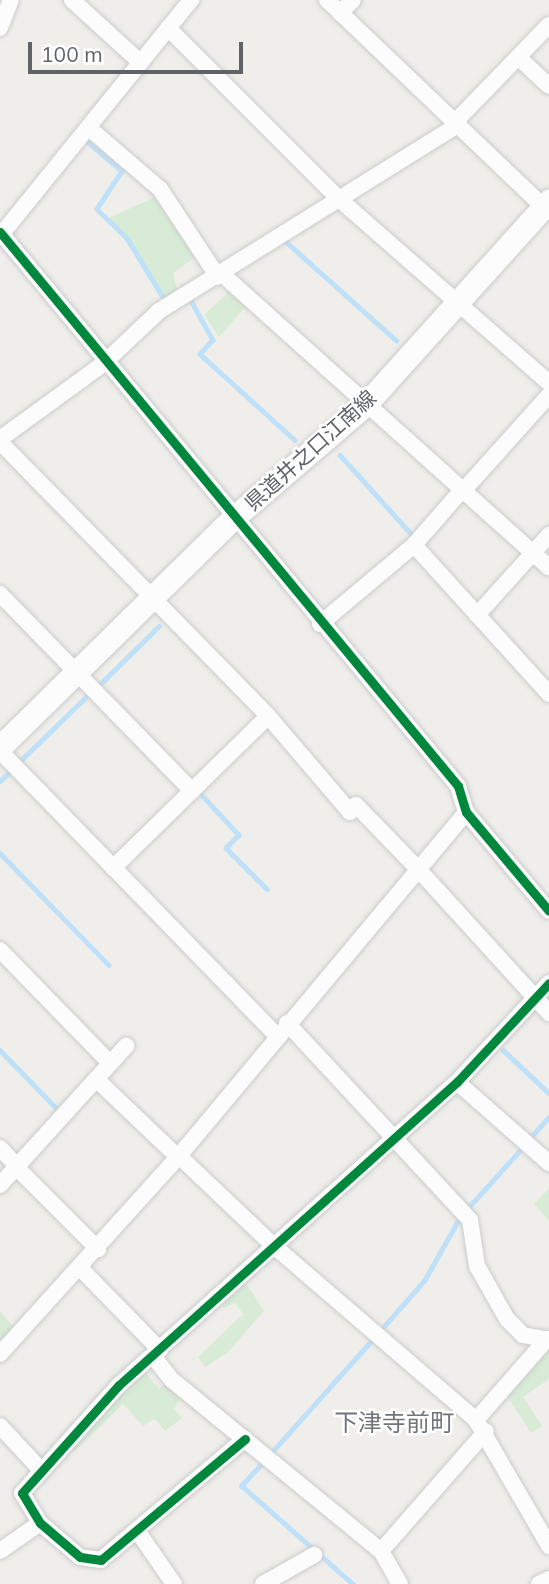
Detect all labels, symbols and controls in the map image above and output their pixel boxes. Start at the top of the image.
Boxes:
scale bar [32,28,247,72]
text: 100 m [41,41,103,67]
street label: 県道井之口江南線 [239,384,381,516]
district label: 下津寺前町 [334,1409,454,1437]

